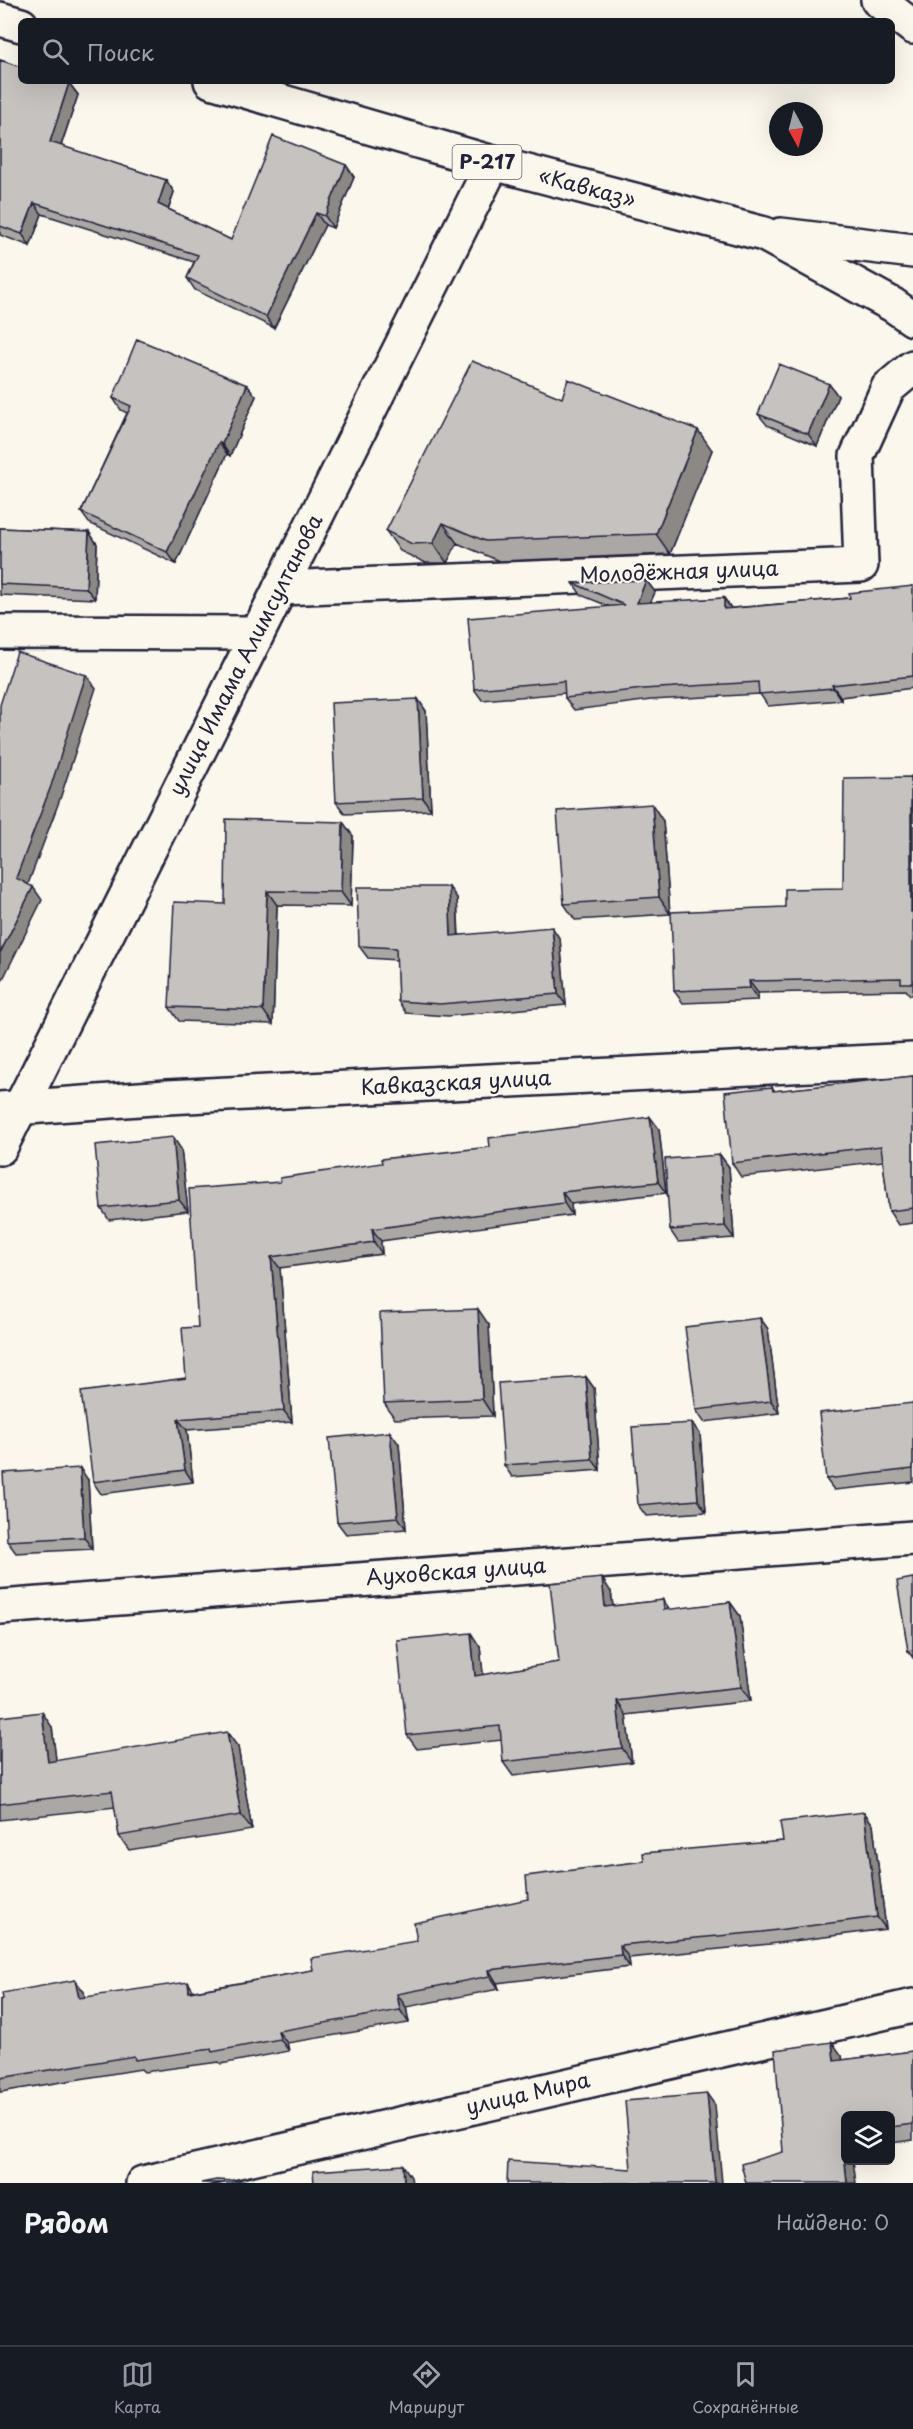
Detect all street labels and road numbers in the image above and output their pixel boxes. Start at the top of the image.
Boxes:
road number: Р-217 [452,145,522,179]
street label: «Кавказ» [536,158,640,214]
street label: улица Имама Алимсултанова [159,508,329,800]
street label: Молодёжная улица [579,551,780,589]
street label: Кавказская улица [360,1060,553,1102]
street label: Ауховская улица [365,1548,548,1592]
street label: улица Мира [462,2062,594,2122]

